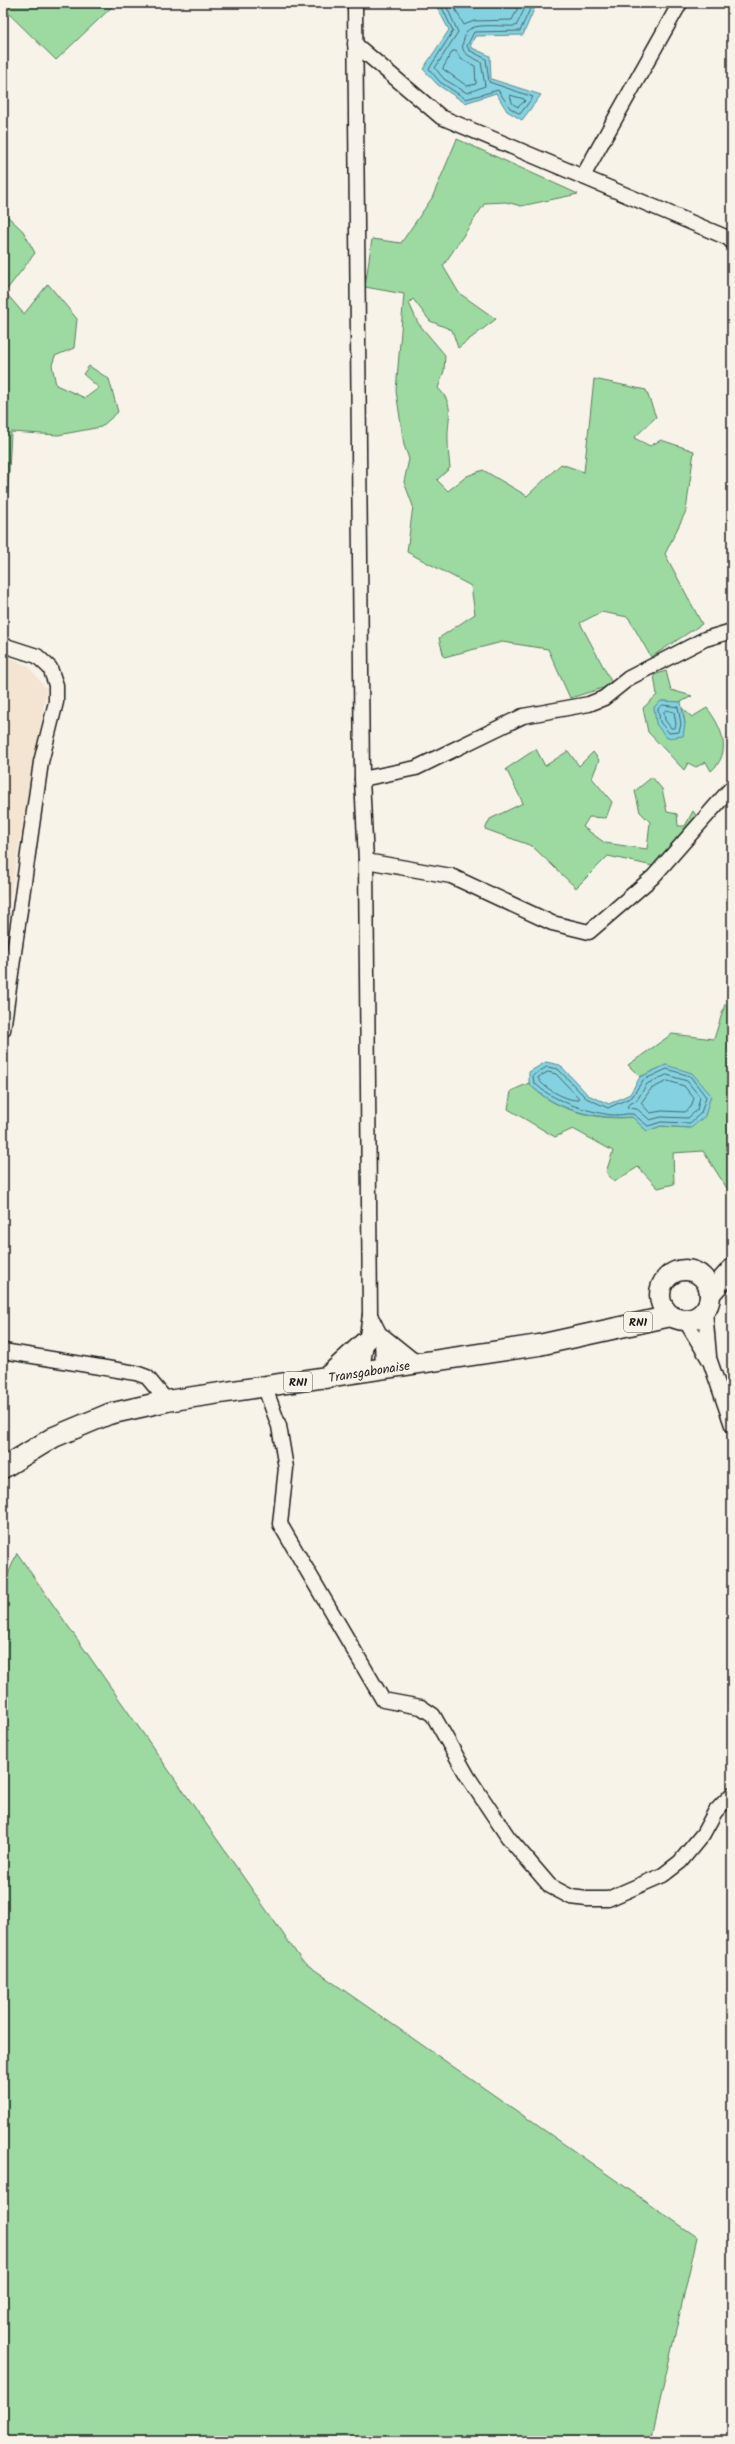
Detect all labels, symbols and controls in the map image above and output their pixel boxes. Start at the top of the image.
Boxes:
road number: RN1 [624,1312,652,1332]
street label: Transgabonaise [327,1356,412,1389]
road number: RN1 [284,1372,312,1392]

